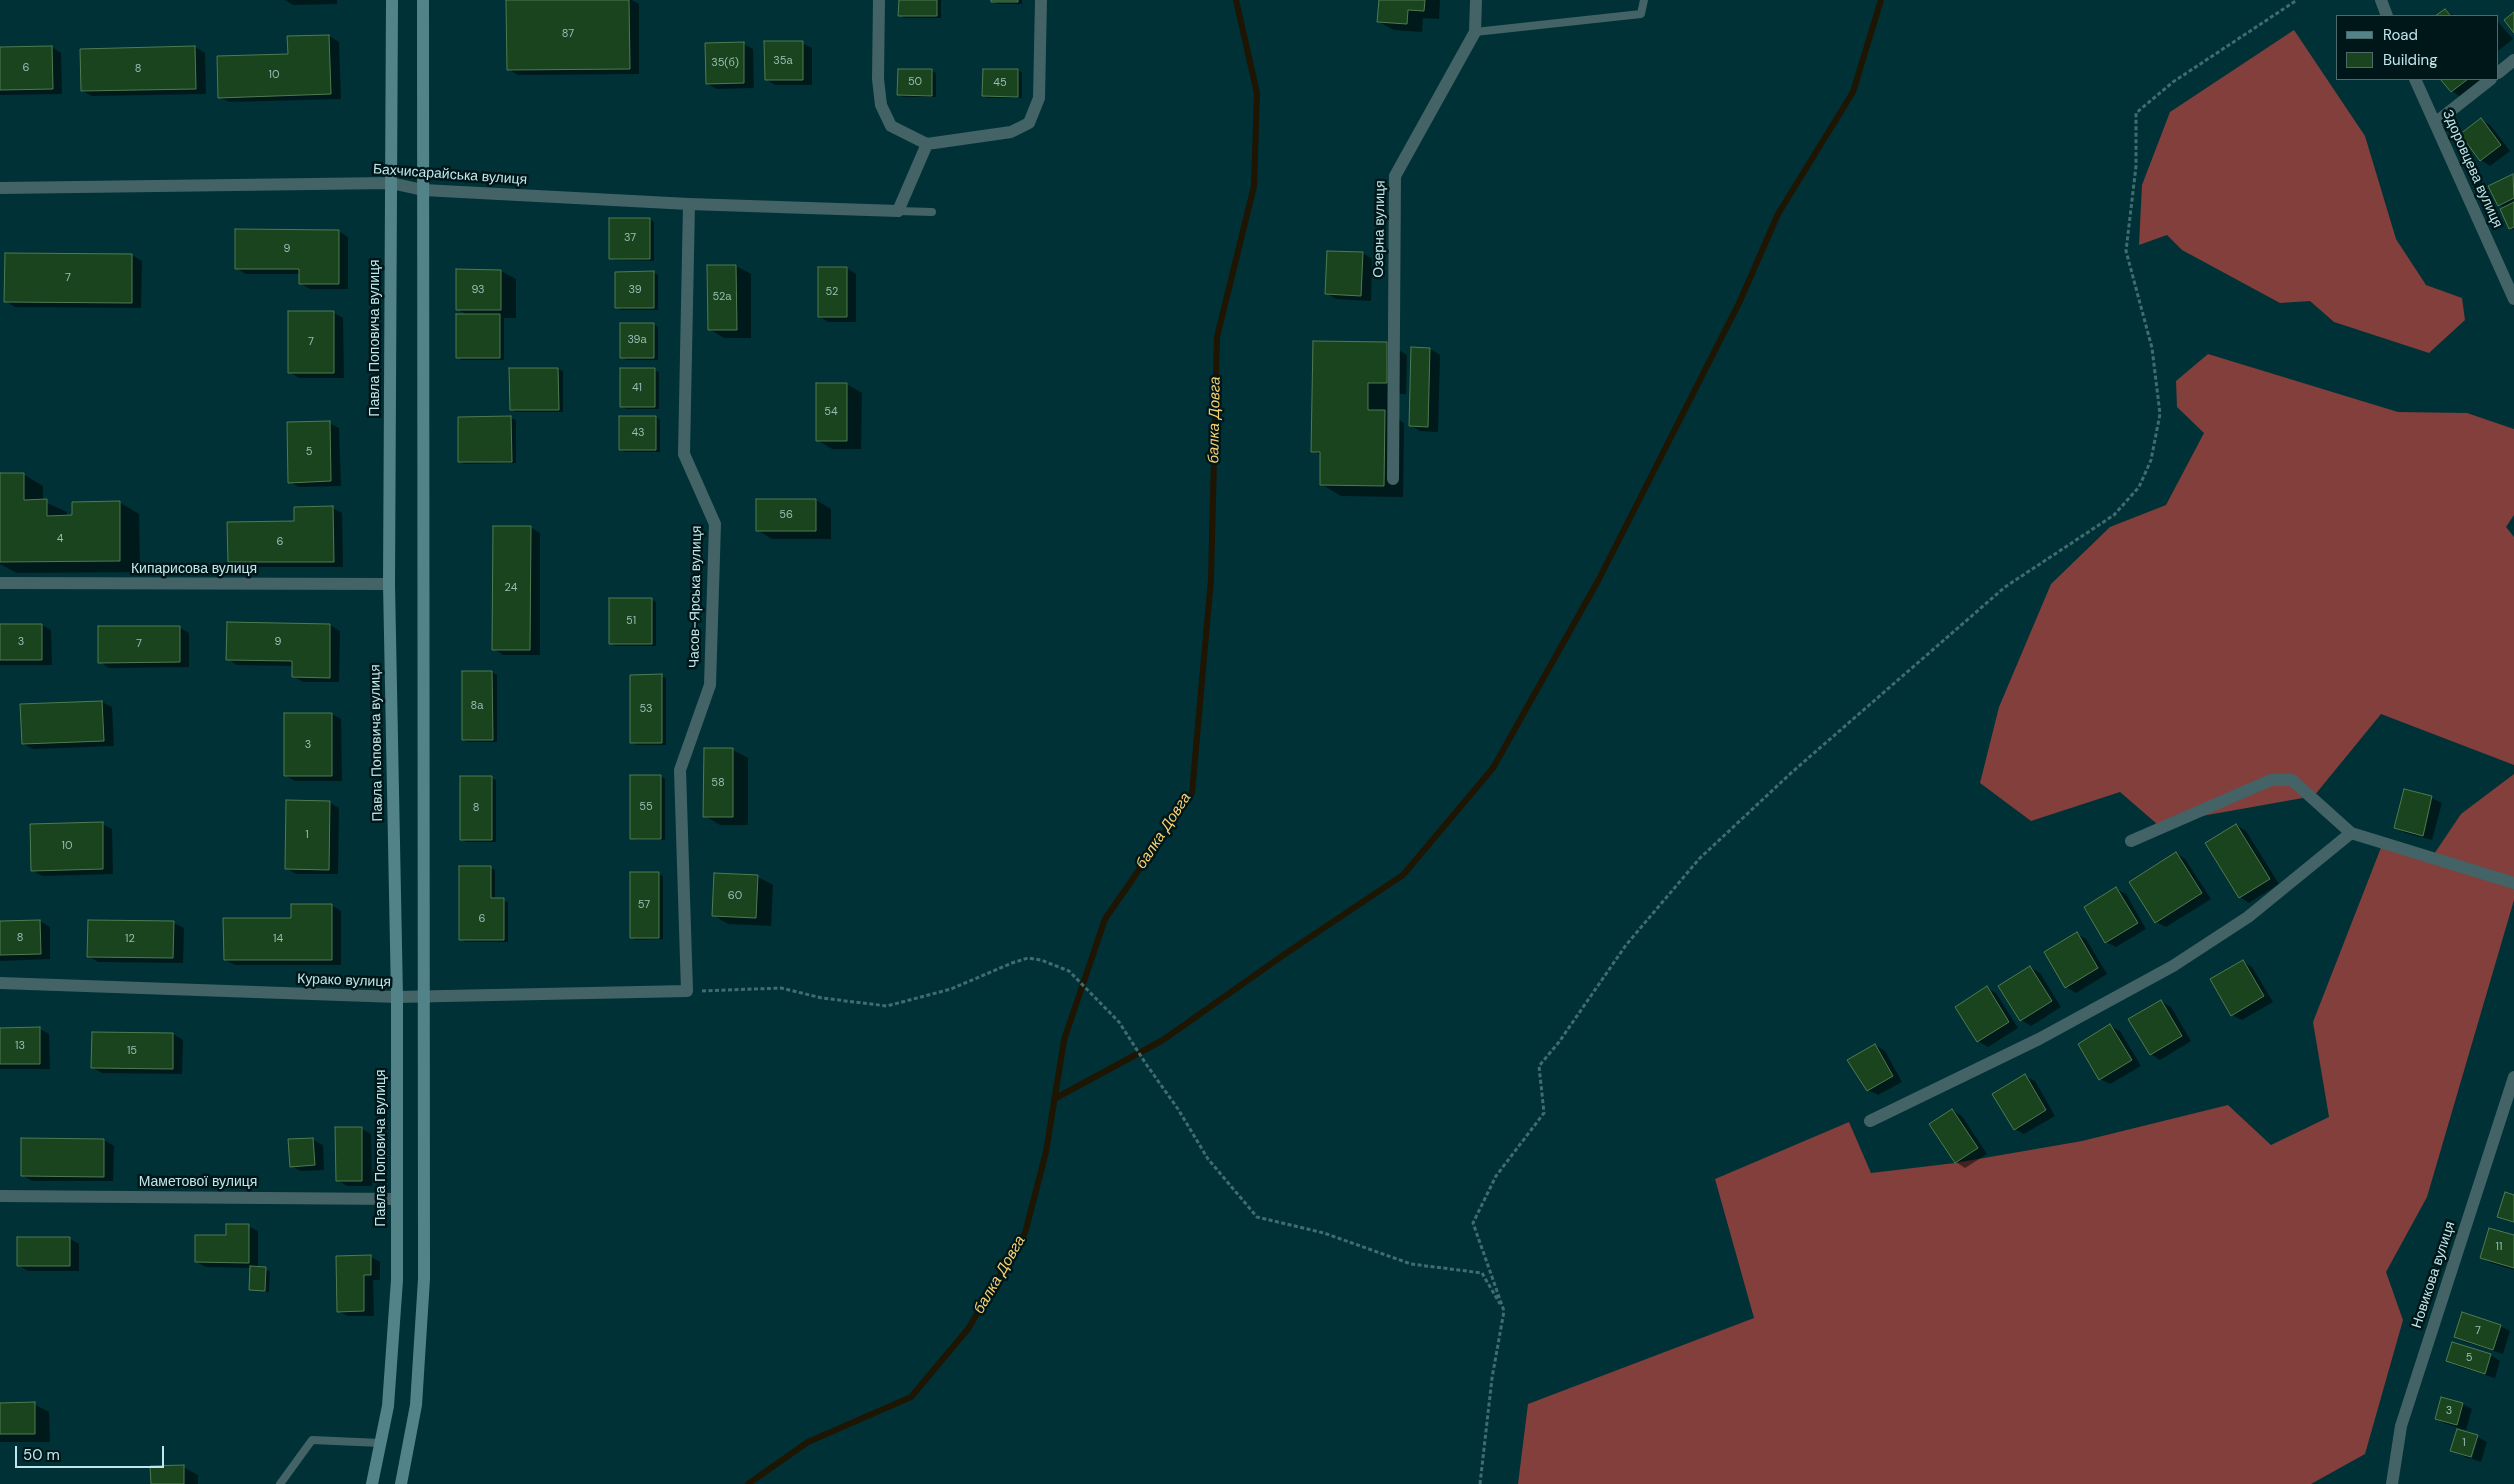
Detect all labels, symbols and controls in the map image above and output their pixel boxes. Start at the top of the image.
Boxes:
legend [2336,15,2499,80]
text: Road [2383,25,2418,45]
house number: 87 [562,27,574,41]
text: Building [2383,50,2438,70]
house number: 35а [773,54,793,68]
house number: 35(б) [711,56,739,70]
house number: 6 [23,61,29,75]
house number: 8 [135,62,141,76]
house number: 10 [269,68,279,82]
house number: 50 [908,75,922,89]
house number: 45 [993,76,1007,90]
street label: Здоровцева вулиця [2438,107,2506,231]
street label: Бахчисарайська вулиця [372,161,528,189]
street label: Озерна вулиця [1371,180,1389,278]
house number: 37 [624,231,636,245]
house number: 9 [284,242,290,256]
street label: Павла Поповича вулиця [367,259,383,417]
house number: 7 [65,271,71,285]
house number: 93 [471,283,485,297]
house number: 39 [628,283,642,297]
house number: 52 [826,285,838,299]
house number: 52а [713,290,731,304]
house number: 39а [627,333,647,347]
house number: 7 [308,335,314,349]
water label: балка Довга [1205,376,1225,464]
house number: 41 [632,381,642,395]
house number: 54 [824,405,838,419]
house number: 43 [631,426,645,440]
house number: 5 [306,445,312,459]
house number: 56 [779,508,793,522]
street label: Часов-Ярська вулиця [686,526,706,668]
house number: 4 [57,532,63,546]
house number: 6 [277,535,283,549]
street label: Кипарисова вулиця [131,561,257,577]
house number: 24 [505,581,517,595]
house number: 51 [626,614,636,628]
house number: 3 [18,635,24,649]
house number: 9 [275,635,281,649]
house number: 7 [136,637,142,651]
street label: Павла Поповича вулиця [367,664,387,822]
house number: 8а [471,699,483,713]
house number: 53 [639,702,653,716]
house number: 3 [305,738,311,752]
house number: 58 [711,776,725,790]
water label: балка Довга [1133,790,1195,872]
house number: 55 [639,800,653,814]
house number: 8 [473,801,479,815]
house number: 1 [305,828,309,842]
house number: 10 [62,839,72,853]
house number: 60 [728,889,742,903]
house number: 57 [638,898,650,912]
house number: 6 [479,912,485,926]
house number: 8 [17,931,23,945]
house number: 12 [125,932,135,946]
house number: 14 [273,932,283,946]
street label: Курако вулиця [297,971,391,991]
house number: 13 [15,1039,25,1053]
house number: 15 [127,1044,137,1058]
street label: Павла Поповича вулиця [373,1069,389,1227]
street label: Маметової вулиця [139,1174,257,1190]
street label: Новикова вулиця [2409,1219,2459,1331]
water label: балка Довга [970,1233,1030,1317]
house number: 11 [2496,1240,2502,1254]
house number: 7 [2475,1324,2481,1338]
house number: 5 [2466,1351,2472,1365]
house number: 3 [2446,1404,2452,1418]
scale bar [18,1436,166,1468]
house number: 1 [2462,1436,2466,1450]
text: 50 m [23,1445,60,1465]

